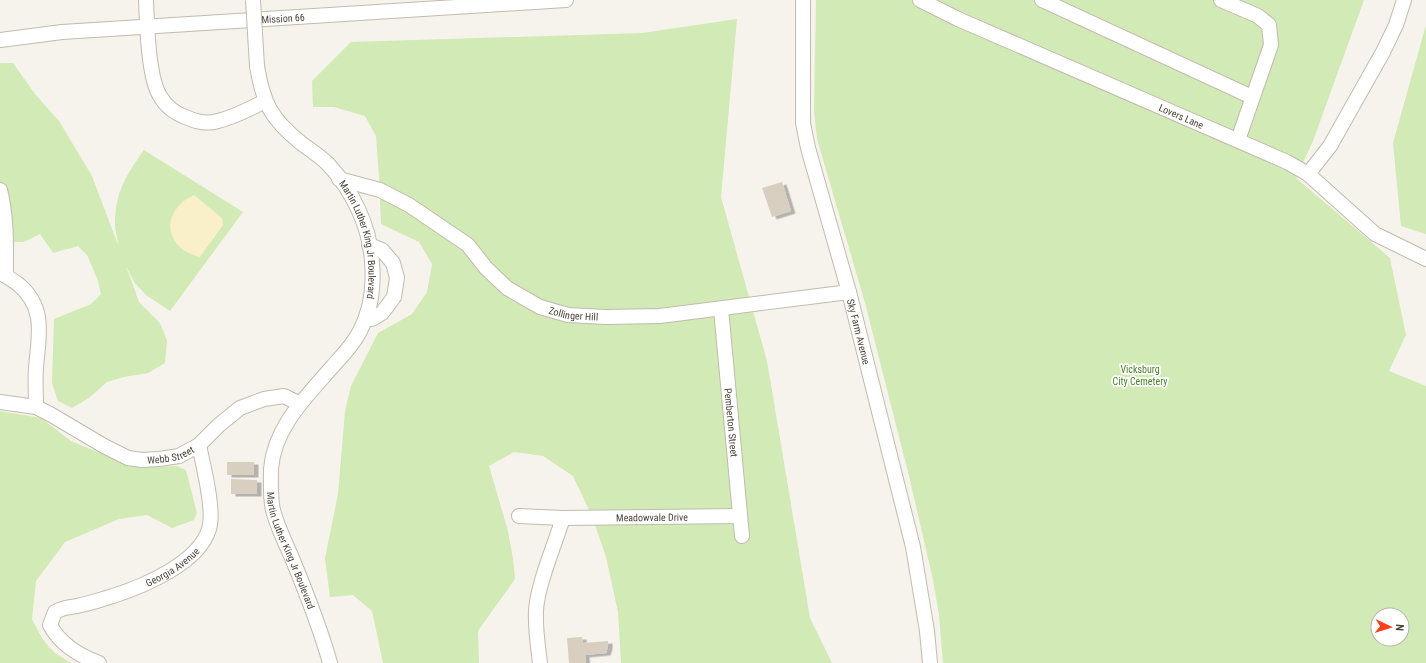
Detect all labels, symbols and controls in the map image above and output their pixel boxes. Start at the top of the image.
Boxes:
street label: Mission 66 [261,12,305,25]
street label: Lovers Lane [1157,102,1205,131]
street label: Martin Luther King Jr Boulevard [337,178,378,300]
street label: Sky Farm Avenue [845,298,872,366]
street label: Zollinger Hill [547,305,598,323]
park label: Vicksburg City Cemetery [1113,364,1167,387]
street label: Pemberton Street [722,388,740,458]
street label: Webb Street [147,444,196,466]
street label: Martin Luther King Jr Boulevard [265,492,317,611]
street label: Meadowvale Drive [616,512,688,523]
street label: Georgia Avenue [144,546,202,589]
north arrow [1370,607,1410,647]
text: N [1393,624,1406,632]

